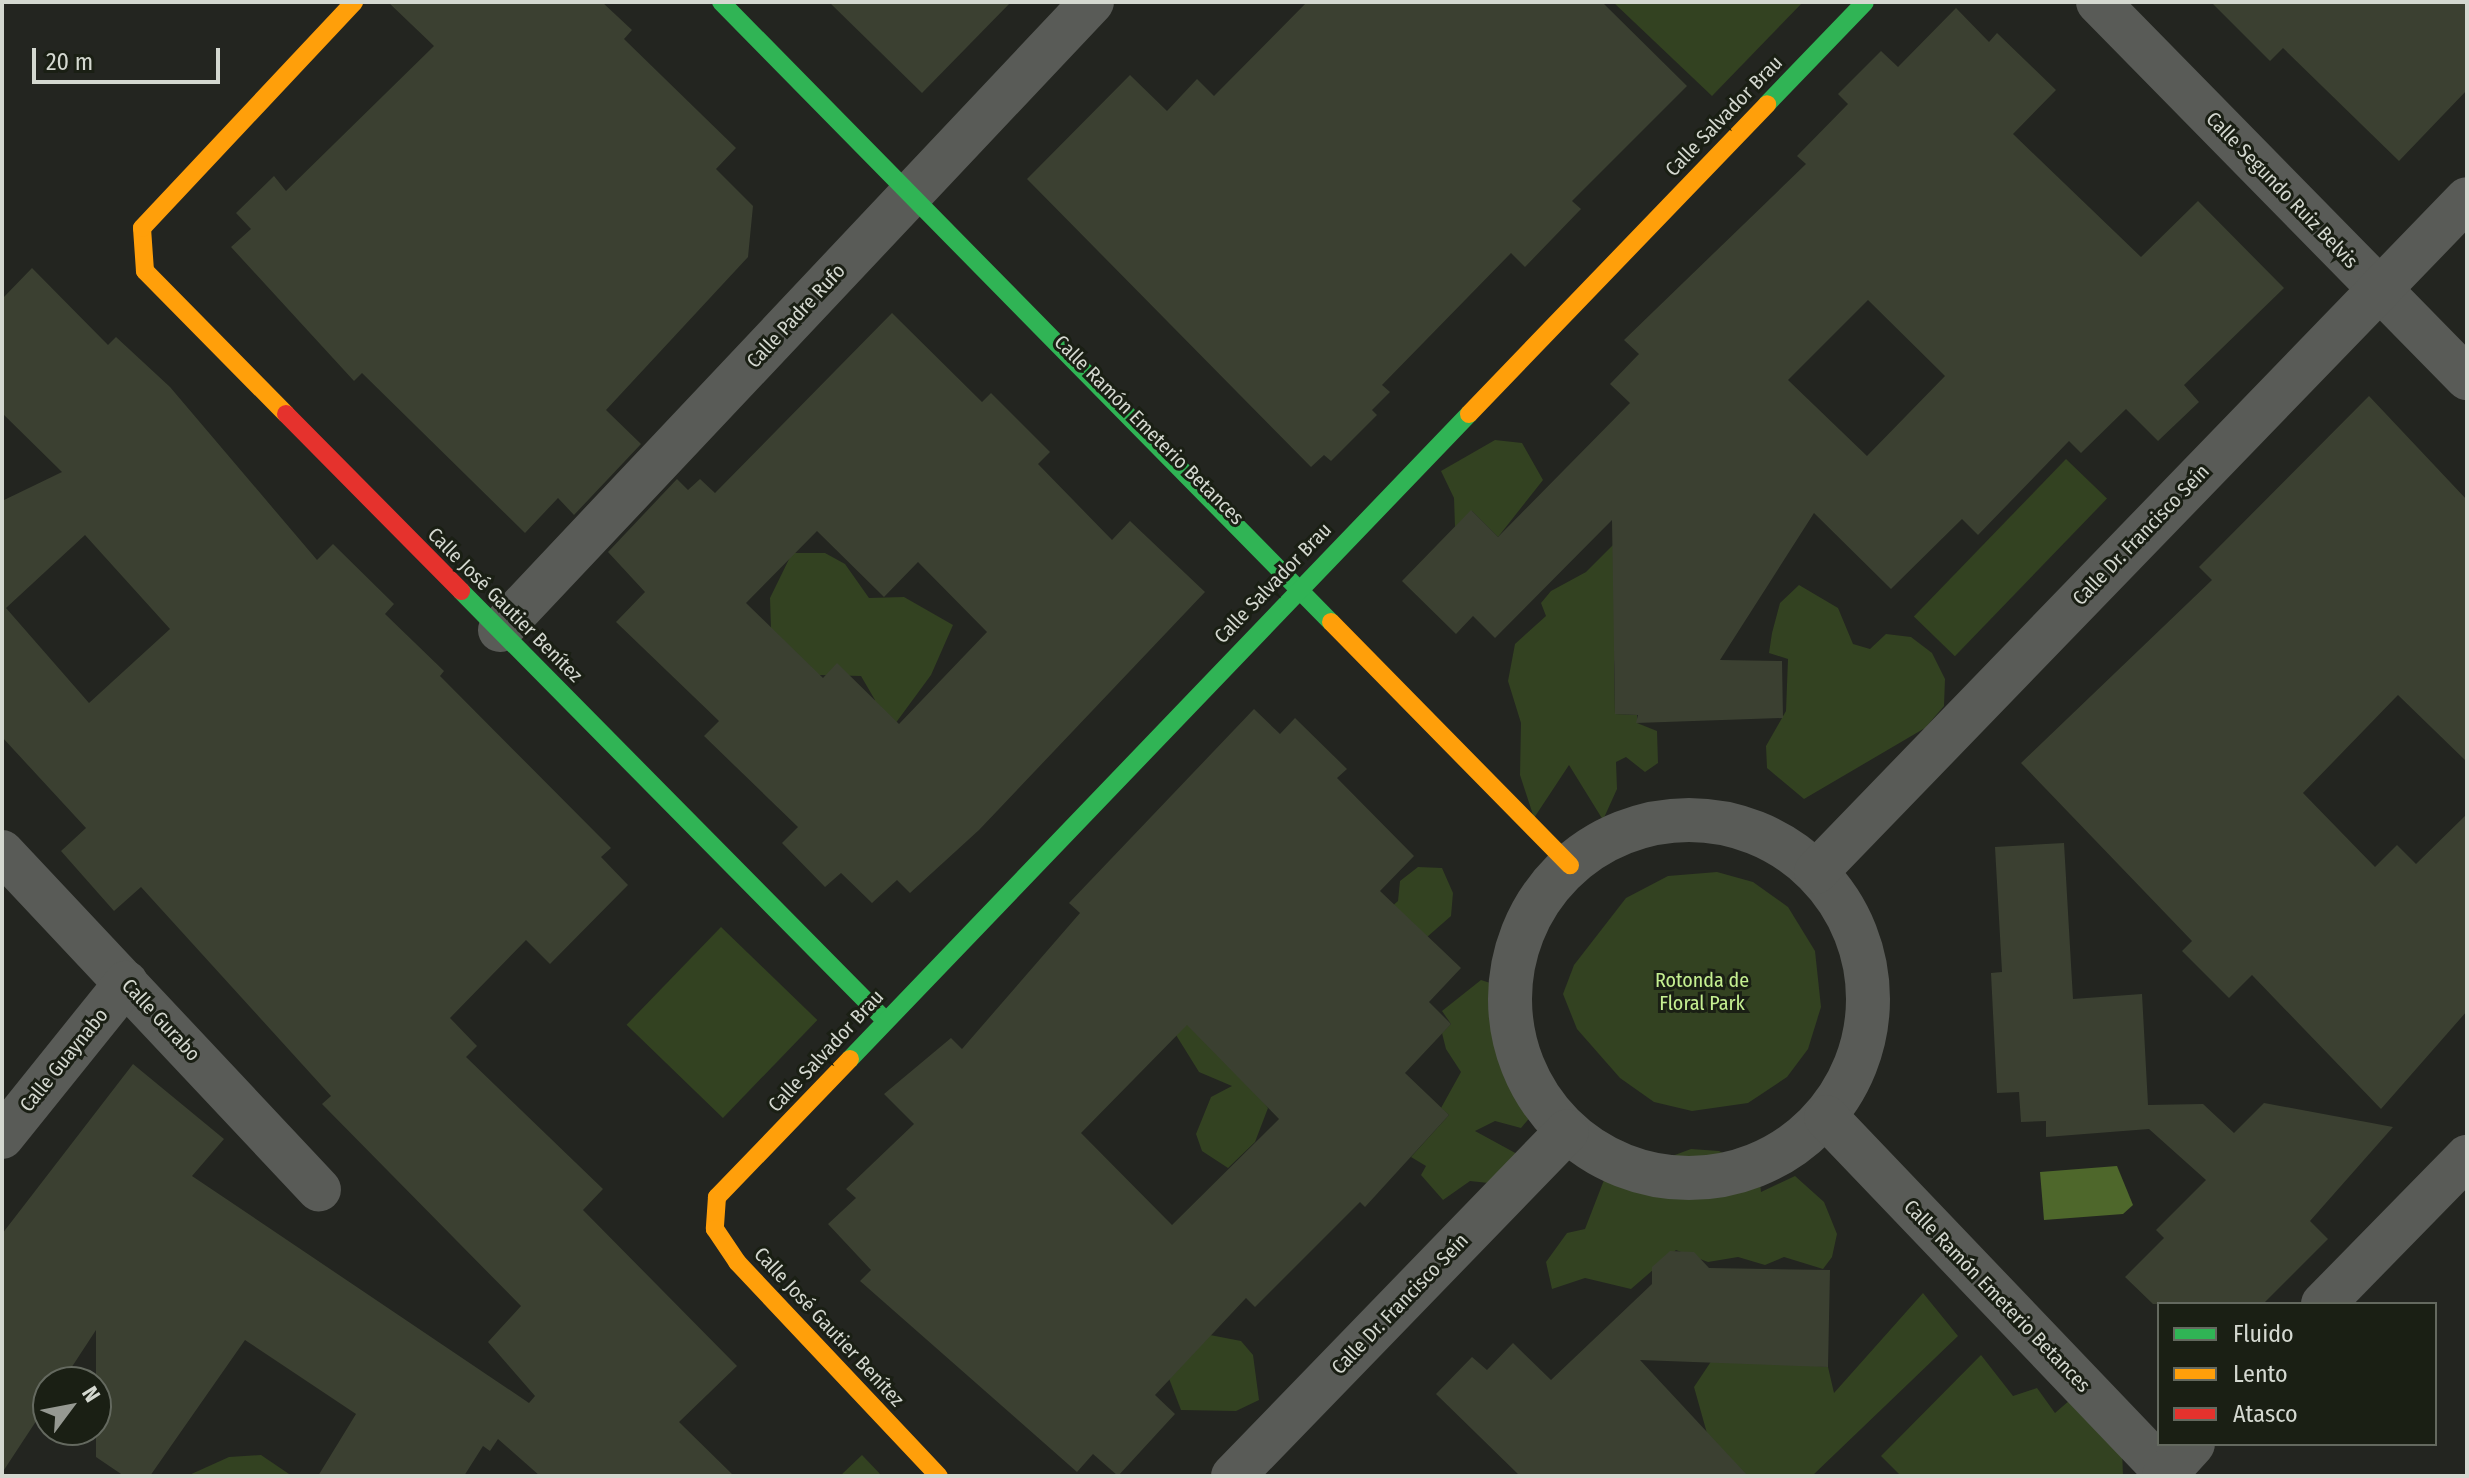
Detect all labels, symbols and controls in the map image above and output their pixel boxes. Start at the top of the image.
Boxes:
scale bar [36,32,224,82]
text: 20 m [46,48,93,76]
street label: Calle Salvador Brau [1660,51,1788,181]
street label: Calle Segundo Ruiz Belvis [2201,107,2363,273]
street label: Calle Padre Rufo [742,259,850,373]
street label: Calle Ramón Emeterio Betances [1049,330,1249,530]
street label: Calle Dr. Francisco Seín [2068,460,2214,610]
street label: Calle Salvador Brau [1209,518,1337,648]
street label: Calle José Gautier Benítez [423,523,587,687]
park label: Rotonda de Floral Park [1655,968,1749,1015]
street label: Calle Gurabo [117,974,205,1066]
street label: Calle Salvador Brau [763,985,889,1117]
street label: Calle Guaynabo [15,1003,113,1117]
street label: Calle Ramón Emeterio Betances [1899,1195,2095,1397]
street label: Calle Dr. Francisco Seín [1327,1229,1473,1379]
street label: Calle José Gautier Benítez [749,1242,909,1412]
legend [2157,1302,2437,1446]
text: Fluido [2233,1320,2294,1348]
text: Lento [2233,1360,2288,1388]
north arrow [32,1366,112,1446]
text: N [76,1381,106,1407]
text: Atasco [2233,1400,2298,1428]

